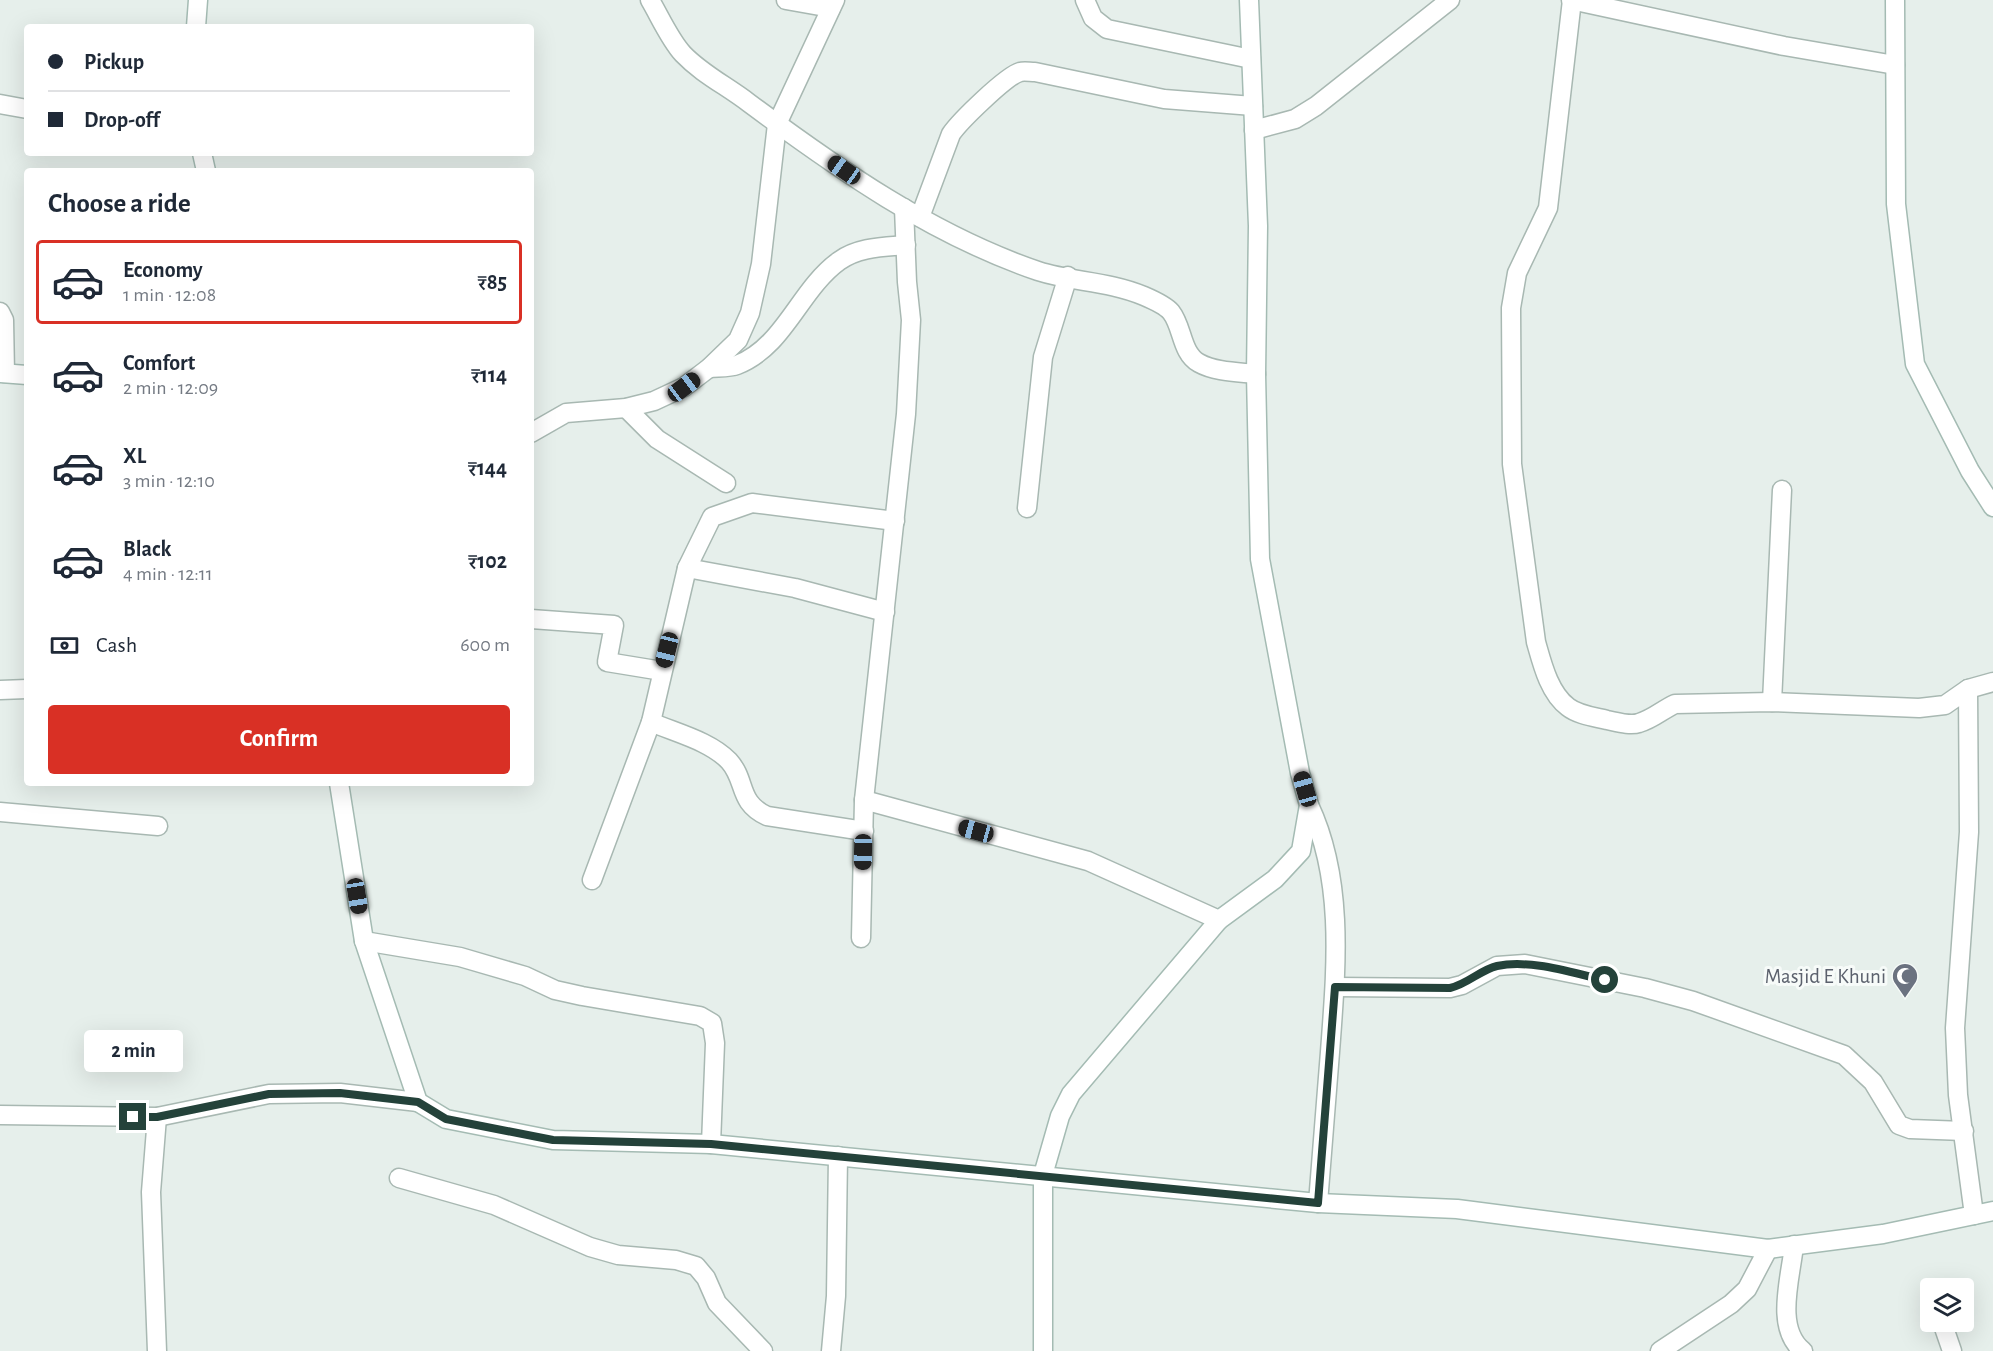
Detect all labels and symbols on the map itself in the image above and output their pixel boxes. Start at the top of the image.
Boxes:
car [824,152,864,188]
car [664,369,704,405]
car [654,630,680,670]
car [1291,769,1319,809]
car [956,818,996,844]
car [854,834,872,870]
car [345,877,369,915]
mosque icon: Masjid E Khuni [1890,961,1920,999]
route start [1591,966,1618,993]
place label: Masjid E Khuni [1765,966,1886,987]
callout: 2 min [84,1030,182,1072]
route end [119,1103,146,1130]

